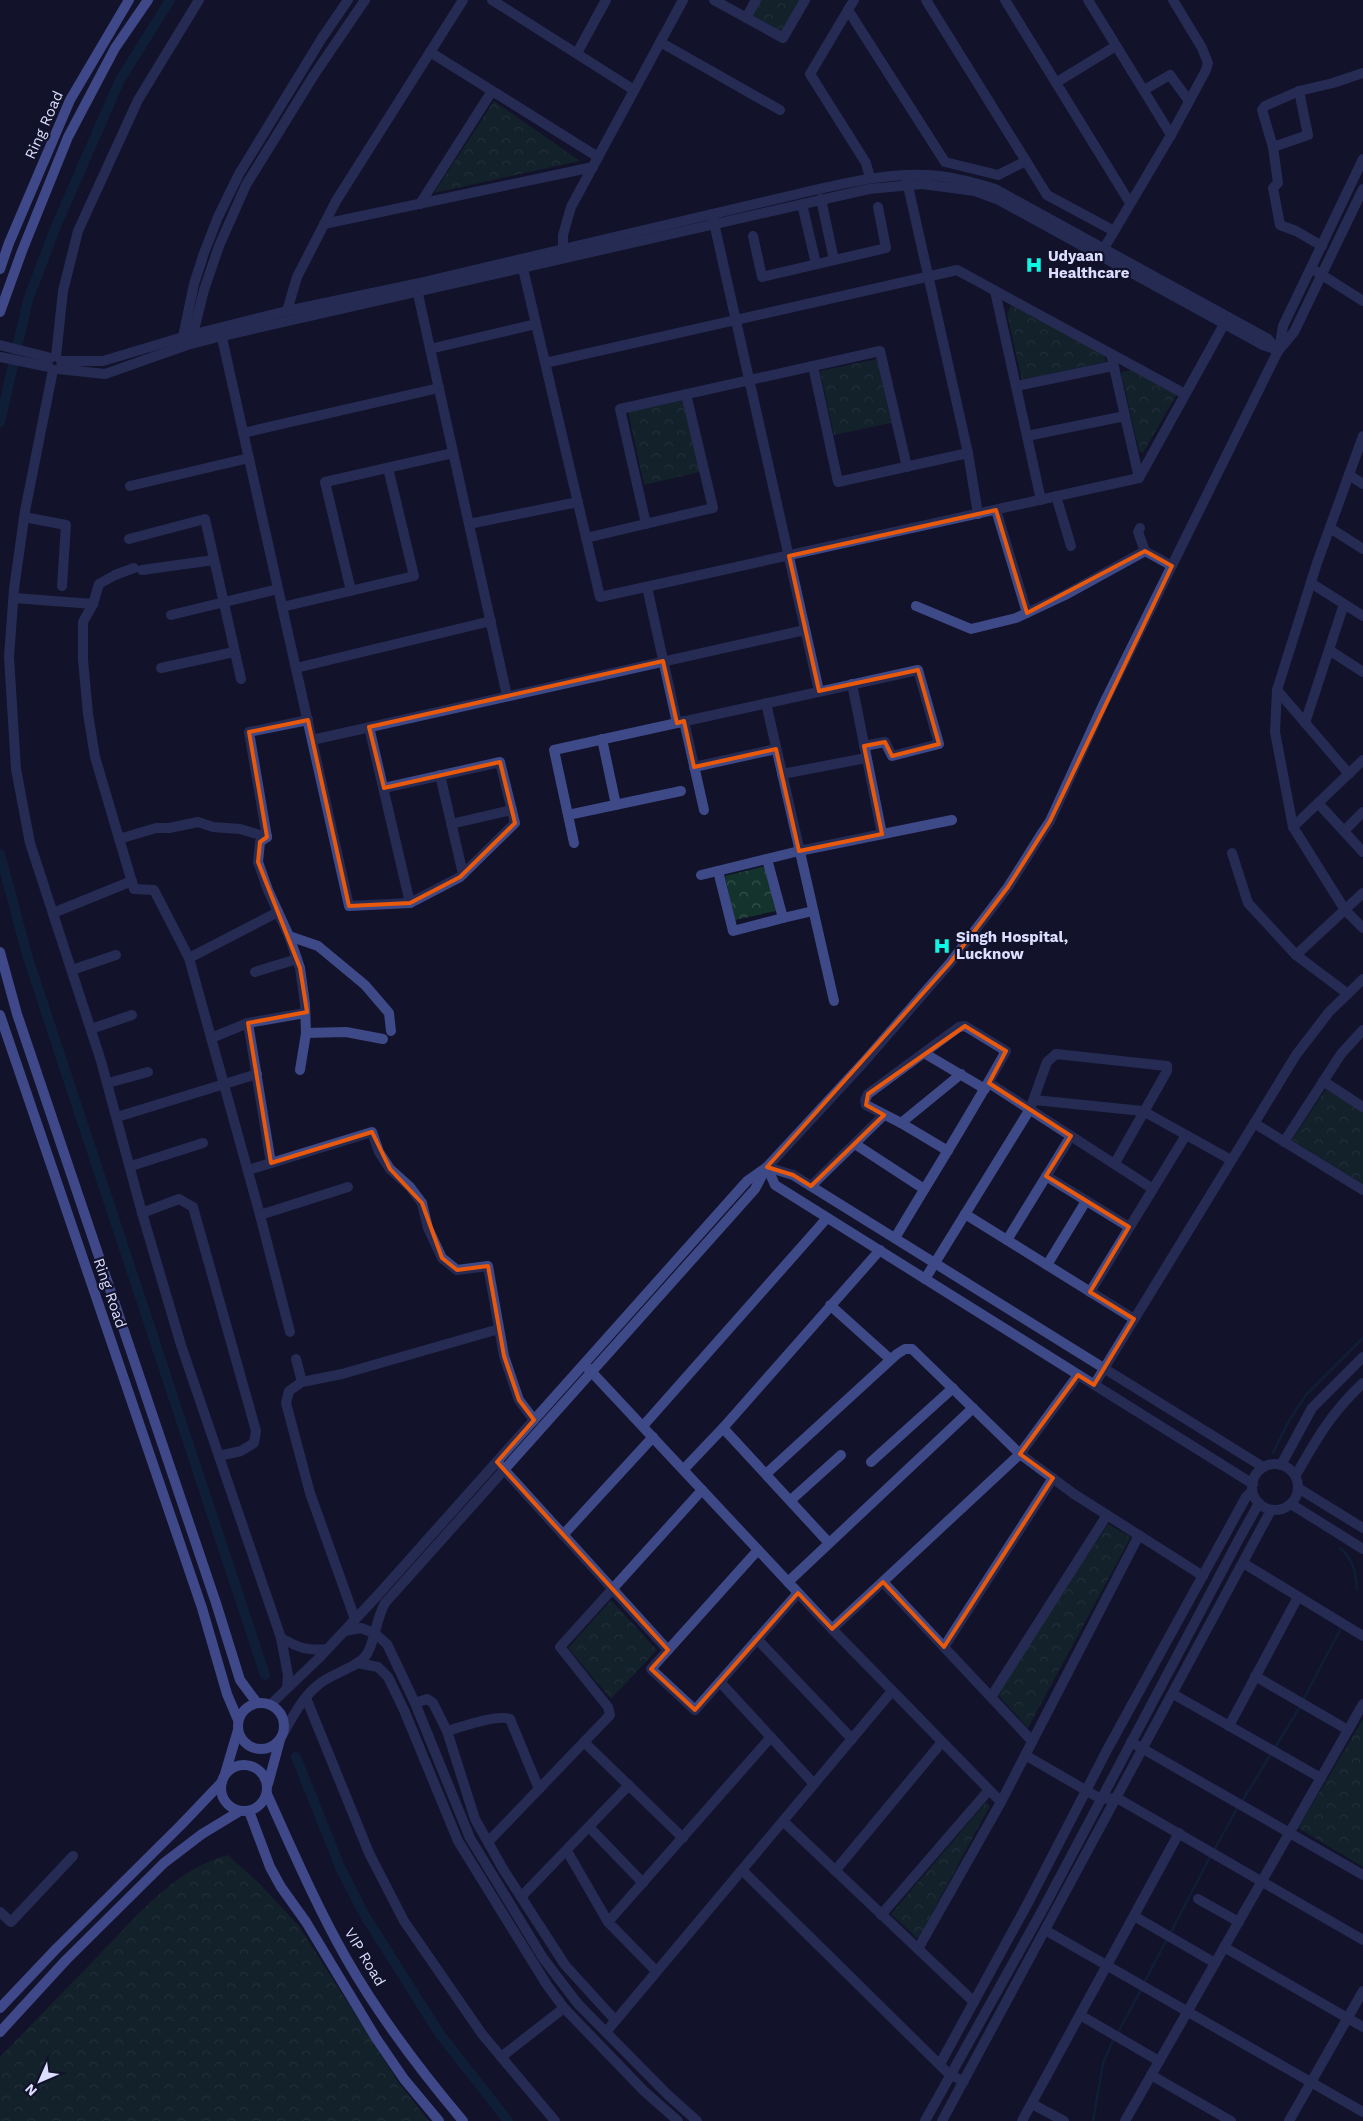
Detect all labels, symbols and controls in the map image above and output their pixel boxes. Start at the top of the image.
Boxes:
street label: Ring Road [21,88,67,162]
place label: Udyaan Healthcare [1048,247,1130,282]
hospital icon: Udyaan Healthcare [1024,255,1044,275]
place label: Singh Hospital, Lucknow [956,928,1068,963]
hospital icon: Singh Hospital, Lucknow [932,936,952,956]
street label: Ring Road [90,1256,130,1330]
street label: VIP Road [341,1925,389,1989]
north arrow [15,2056,65,2106]
text: N [21,2081,40,2100]

